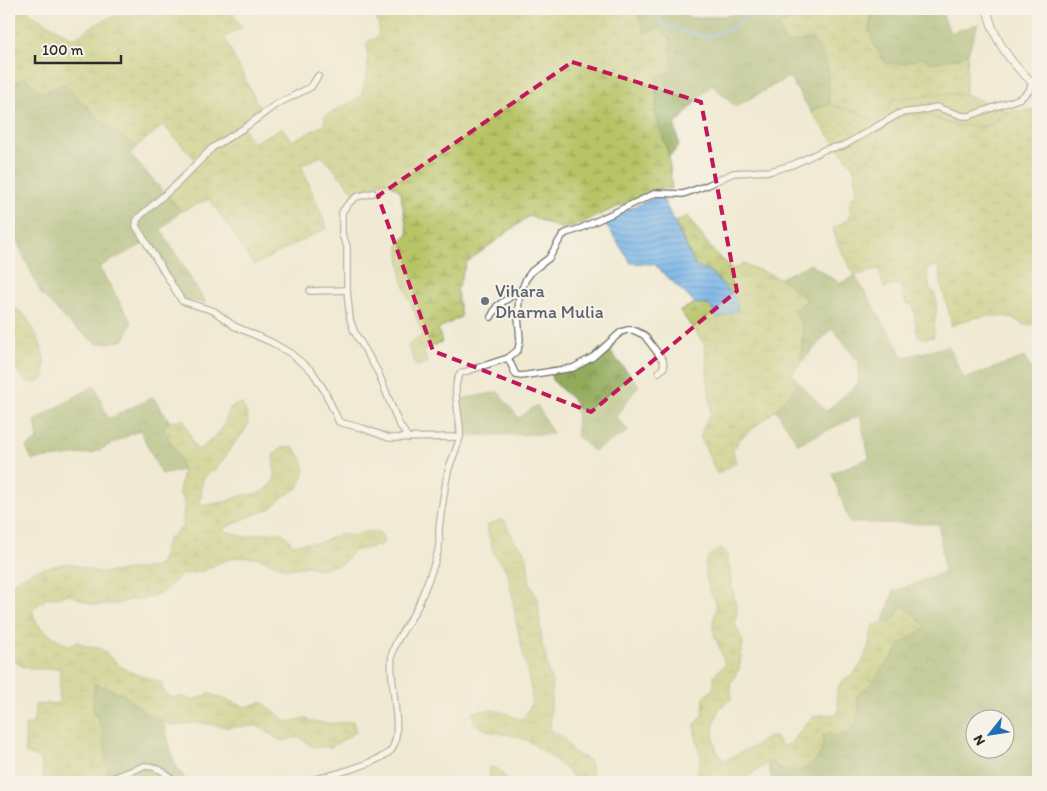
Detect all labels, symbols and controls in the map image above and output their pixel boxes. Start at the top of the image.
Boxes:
scale bar [35,32,121,64]
text: 100 m [42,41,84,59]
place label: Vihara Dharma Mulia [495,280,604,323]
marker: Vihara Dharma Mulia [479,295,491,307]
north arrow [964,708,1014,758]
text: N [969,732,989,749]

